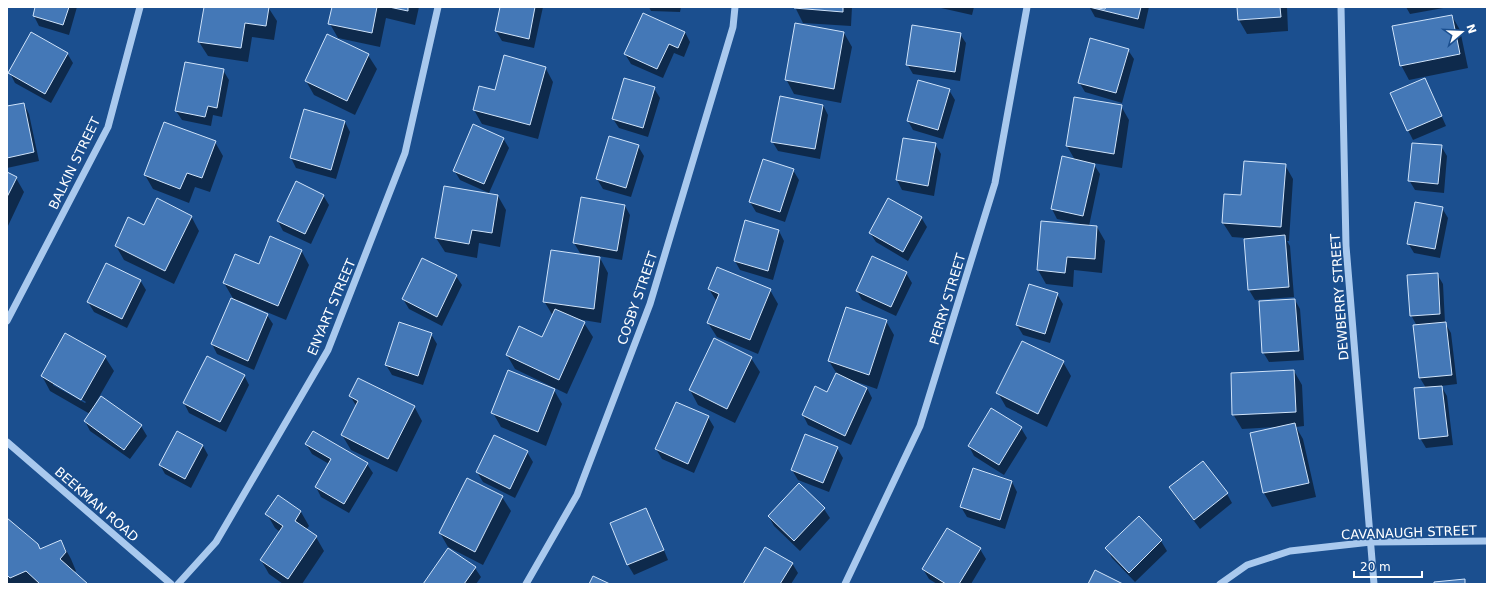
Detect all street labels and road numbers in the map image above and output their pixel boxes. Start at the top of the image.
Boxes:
street label: BALKIN STREET [46,115,103,212]
street label: DEWBERRY STREET [1328,233,1351,361]
street label: COSBY STREET [615,250,660,347]
street label: PERRY STREET [926,252,969,347]
street label: ENYART STREET [304,257,359,358]
street label: BEEKMAN ROAD [52,464,142,545]
street label: CAVANAUGH STREET [1341,523,1477,542]

